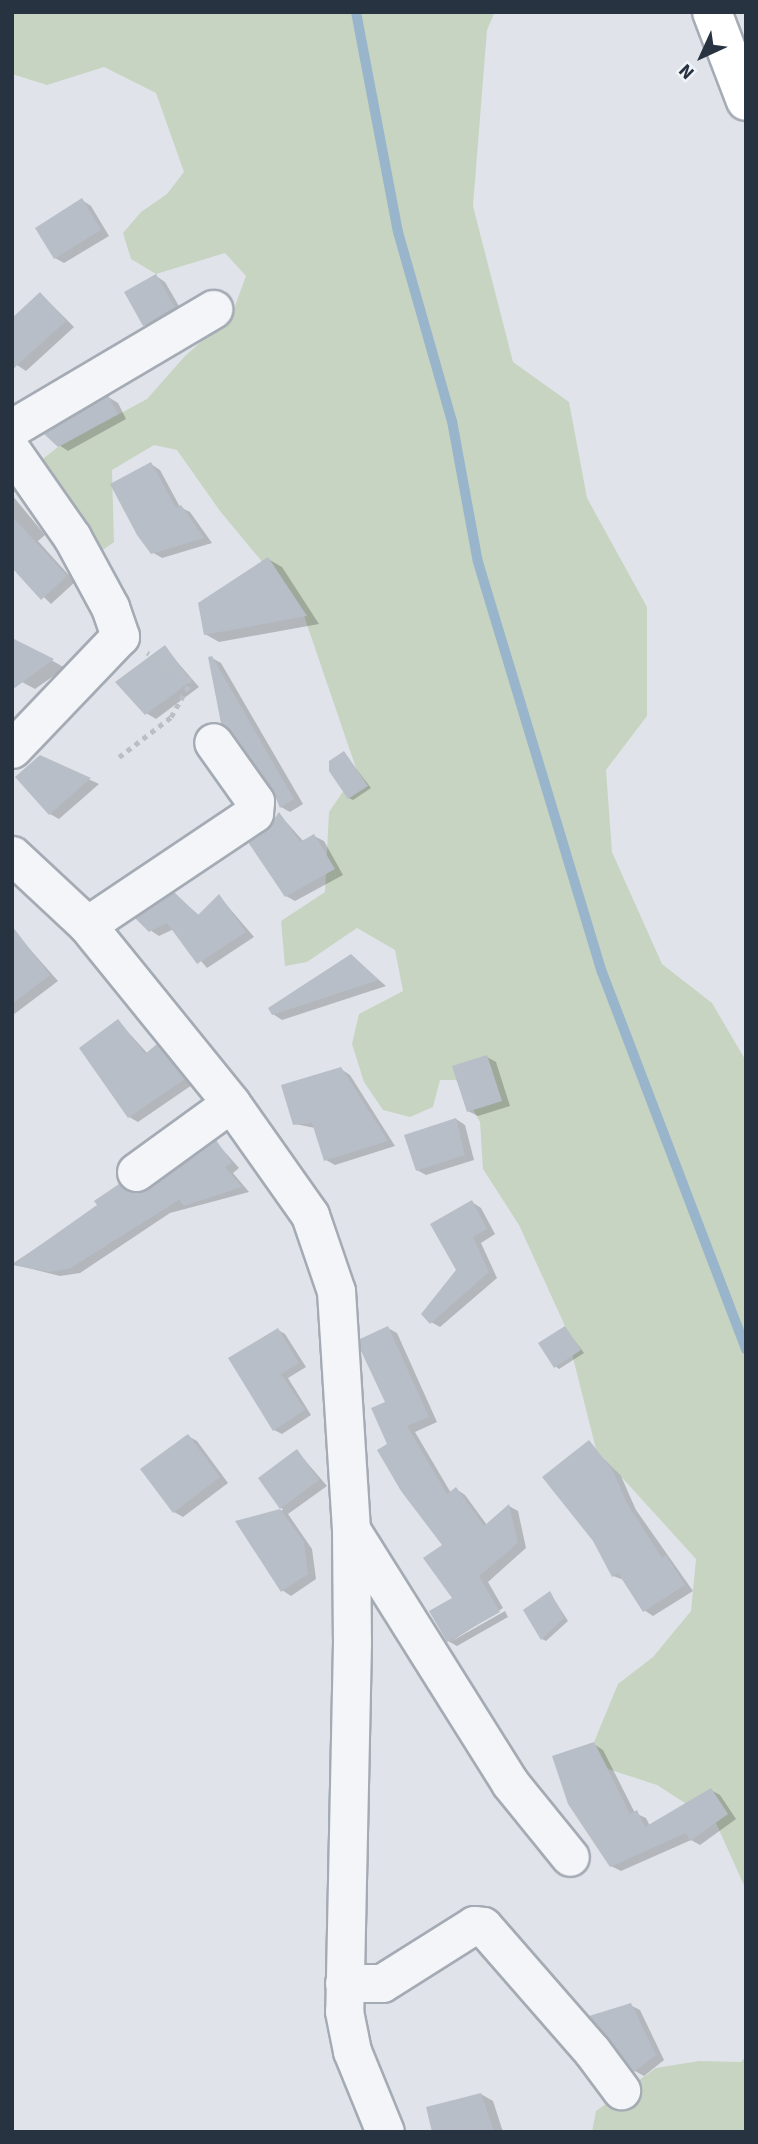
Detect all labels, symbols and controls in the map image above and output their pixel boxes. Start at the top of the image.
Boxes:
north arrow [667,21,737,91]
text: N [673,57,701,85]

